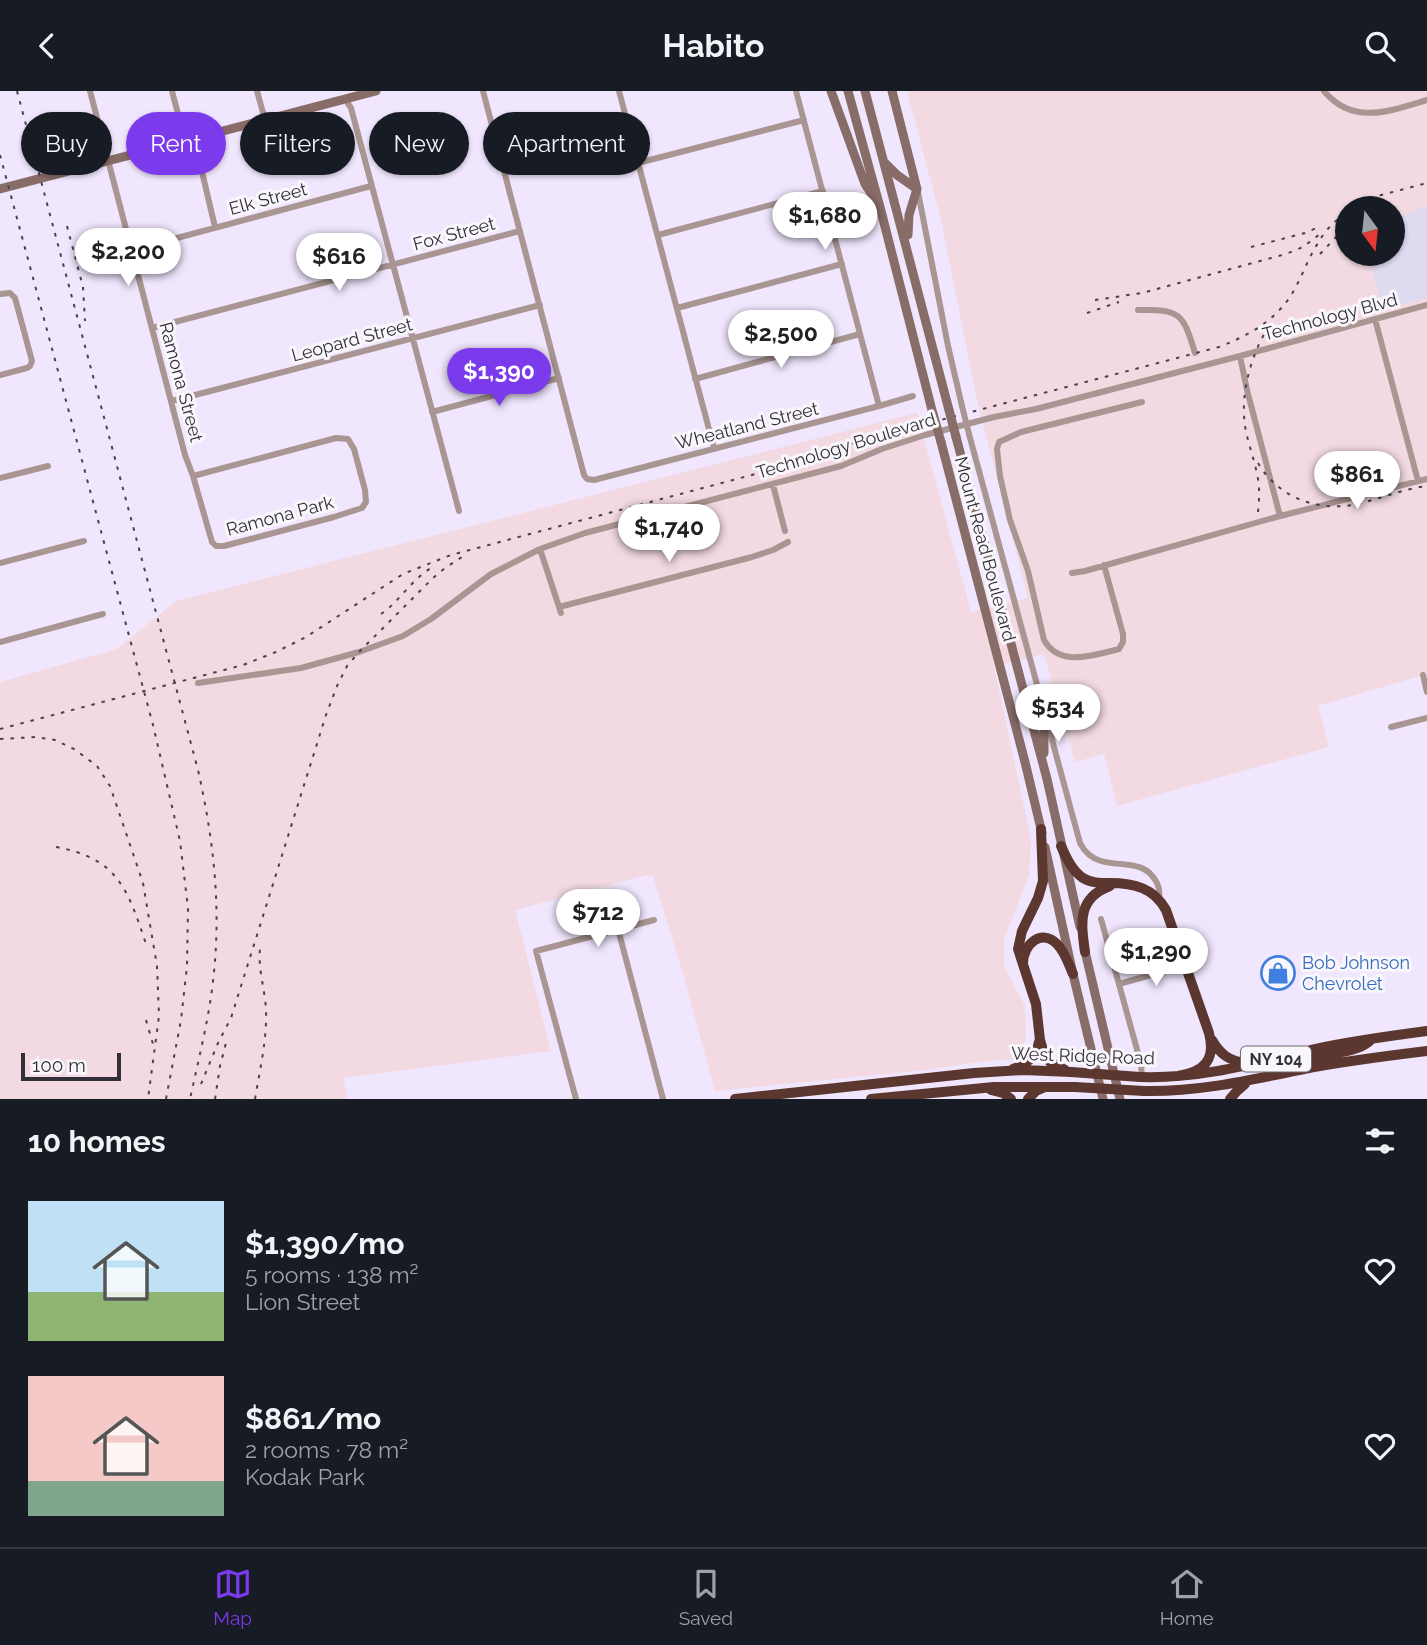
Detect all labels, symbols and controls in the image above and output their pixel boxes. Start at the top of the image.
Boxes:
icon: back [28,27,66,65]
text: Habito [663,27,764,64]
icon: search [1361,27,1399,65]
chip: Buy [21,112,112,175]
chip: Rent [126,112,226,175]
chip: Filters [240,112,355,175]
chip: New [369,112,469,175]
chip: Apartment [483,112,650,175]
street label: Elk Street [227,178,309,219]
pin: $1,680 [768,193,882,252]
north arrow [1335,196,1405,266]
map controls [1335,196,1405,266]
text: $1,680 [788,201,862,228]
street label: Fox Street [411,213,497,255]
pin: $2,200 [71,229,185,288]
pin: $616 [298,233,380,293]
text: $2,200 [91,237,165,264]
text: $616 [312,242,366,269]
street label: Technology Blvd [1260,288,1400,345]
pin: $2,500 [724,310,838,370]
street label: Leopard Street [289,313,415,366]
text: $2,500 [744,319,818,346]
street label: Ramona Street [155,320,208,444]
pin: $1,390 [442,349,556,408]
text: $1,390 [463,357,535,384]
street label: Wheatland Street [673,398,821,453]
street label: Technology Boulevard [753,408,938,483]
pin: $861 [1316,451,1398,511]
street label: Mount Read Boulevard [951,454,1020,644]
text: $861 [1330,460,1384,487]
street label: Ramona Park [224,491,336,540]
pin: $1,740 [612,505,726,564]
text: $1,740 [634,513,704,540]
pin: $534 [1017,685,1099,744]
text: $534 [1031,693,1085,720]
pin: $712 [557,889,639,949]
text: $712 [572,898,624,925]
pin: $1,290 [1099,929,1213,988]
text: $1,290 [1120,937,1192,964]
place label: Bob Johnson Chevrolet [1302,952,1410,994]
shop icon: Bob Johnson Chevrolet [1259,954,1297,992]
street label: West Ridge Road [1011,1042,1155,1069]
road number: NY 104 [1241,1047,1311,1071]
scale bar [21,1050,121,1082]
text: 100 m [32,1054,86,1076]
icon: filters [1361,1122,1399,1160]
text: 10 homes [28,1124,165,1159]
text: $1,390/mo [245,1226,404,1261]
icon: home [84,1229,168,1313]
icon: heart [1361,1252,1399,1290]
text: 5 rooms · 138 m² [245,1261,419,1288]
text: Lion Street [245,1288,360,1315]
text: $861/mo [245,1401,381,1436]
icon: home [84,1404,168,1488]
icon: heart [1361,1427,1399,1465]
text: 2 rooms · 78 m² [245,1436,408,1463]
text: Kodak Park [245,1463,365,1490]
tab: Map [213,1565,252,1629]
tab: Saved [679,1565,733,1629]
tab: Home [1160,1565,1214,1629]

